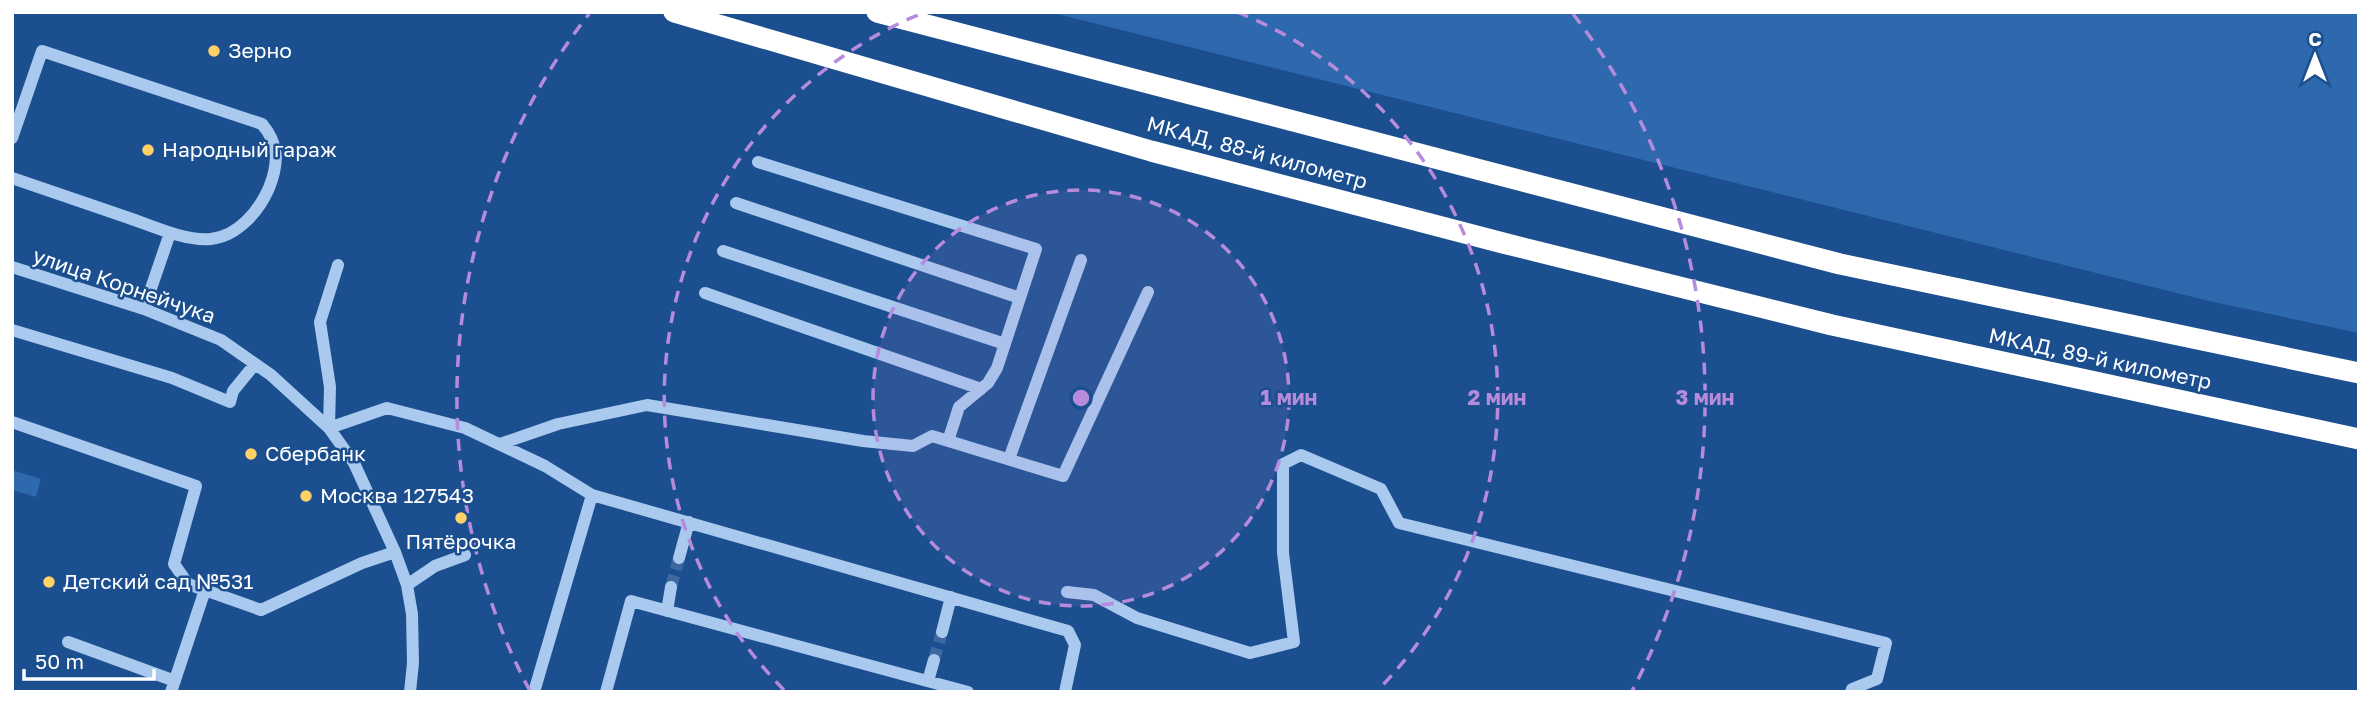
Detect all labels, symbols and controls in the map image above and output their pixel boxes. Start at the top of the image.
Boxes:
north arrow [2280,21,2350,91]
text: С [2308,27,2322,50]
place label: Зерно [228,37,292,63]
marker: Зерно [206,43,222,59]
street label: МКАД, 88-й километр [1144,110,1370,194]
place label: Народный гараж [162,136,337,162]
marker: Народный гараж [140,142,156,158]
street label: улица Корнейчука [30,242,219,329]
street label: МКАД, 89-й километр [1986,322,2214,394]
text: 1 мин [1261,384,1317,410]
text: 2 мин [1468,384,1526,410]
text: 3 мин [1676,384,1734,410]
centre of rings [1069,386,1093,410]
place label: Сбербанк [265,440,366,466]
marker: Сбербанк [243,446,259,462]
place label: Москва 127543 [320,482,474,508]
marker: Москва 127543 [298,488,314,504]
marker: Пятёрочка [453,510,469,526]
place label: Пятёрочка [406,528,516,554]
place label: Детский сад №531 [63,568,253,594]
marker: Детский сад №531 [41,574,57,590]
scale bar [24,638,154,682]
text: 50 m [35,648,84,674]

